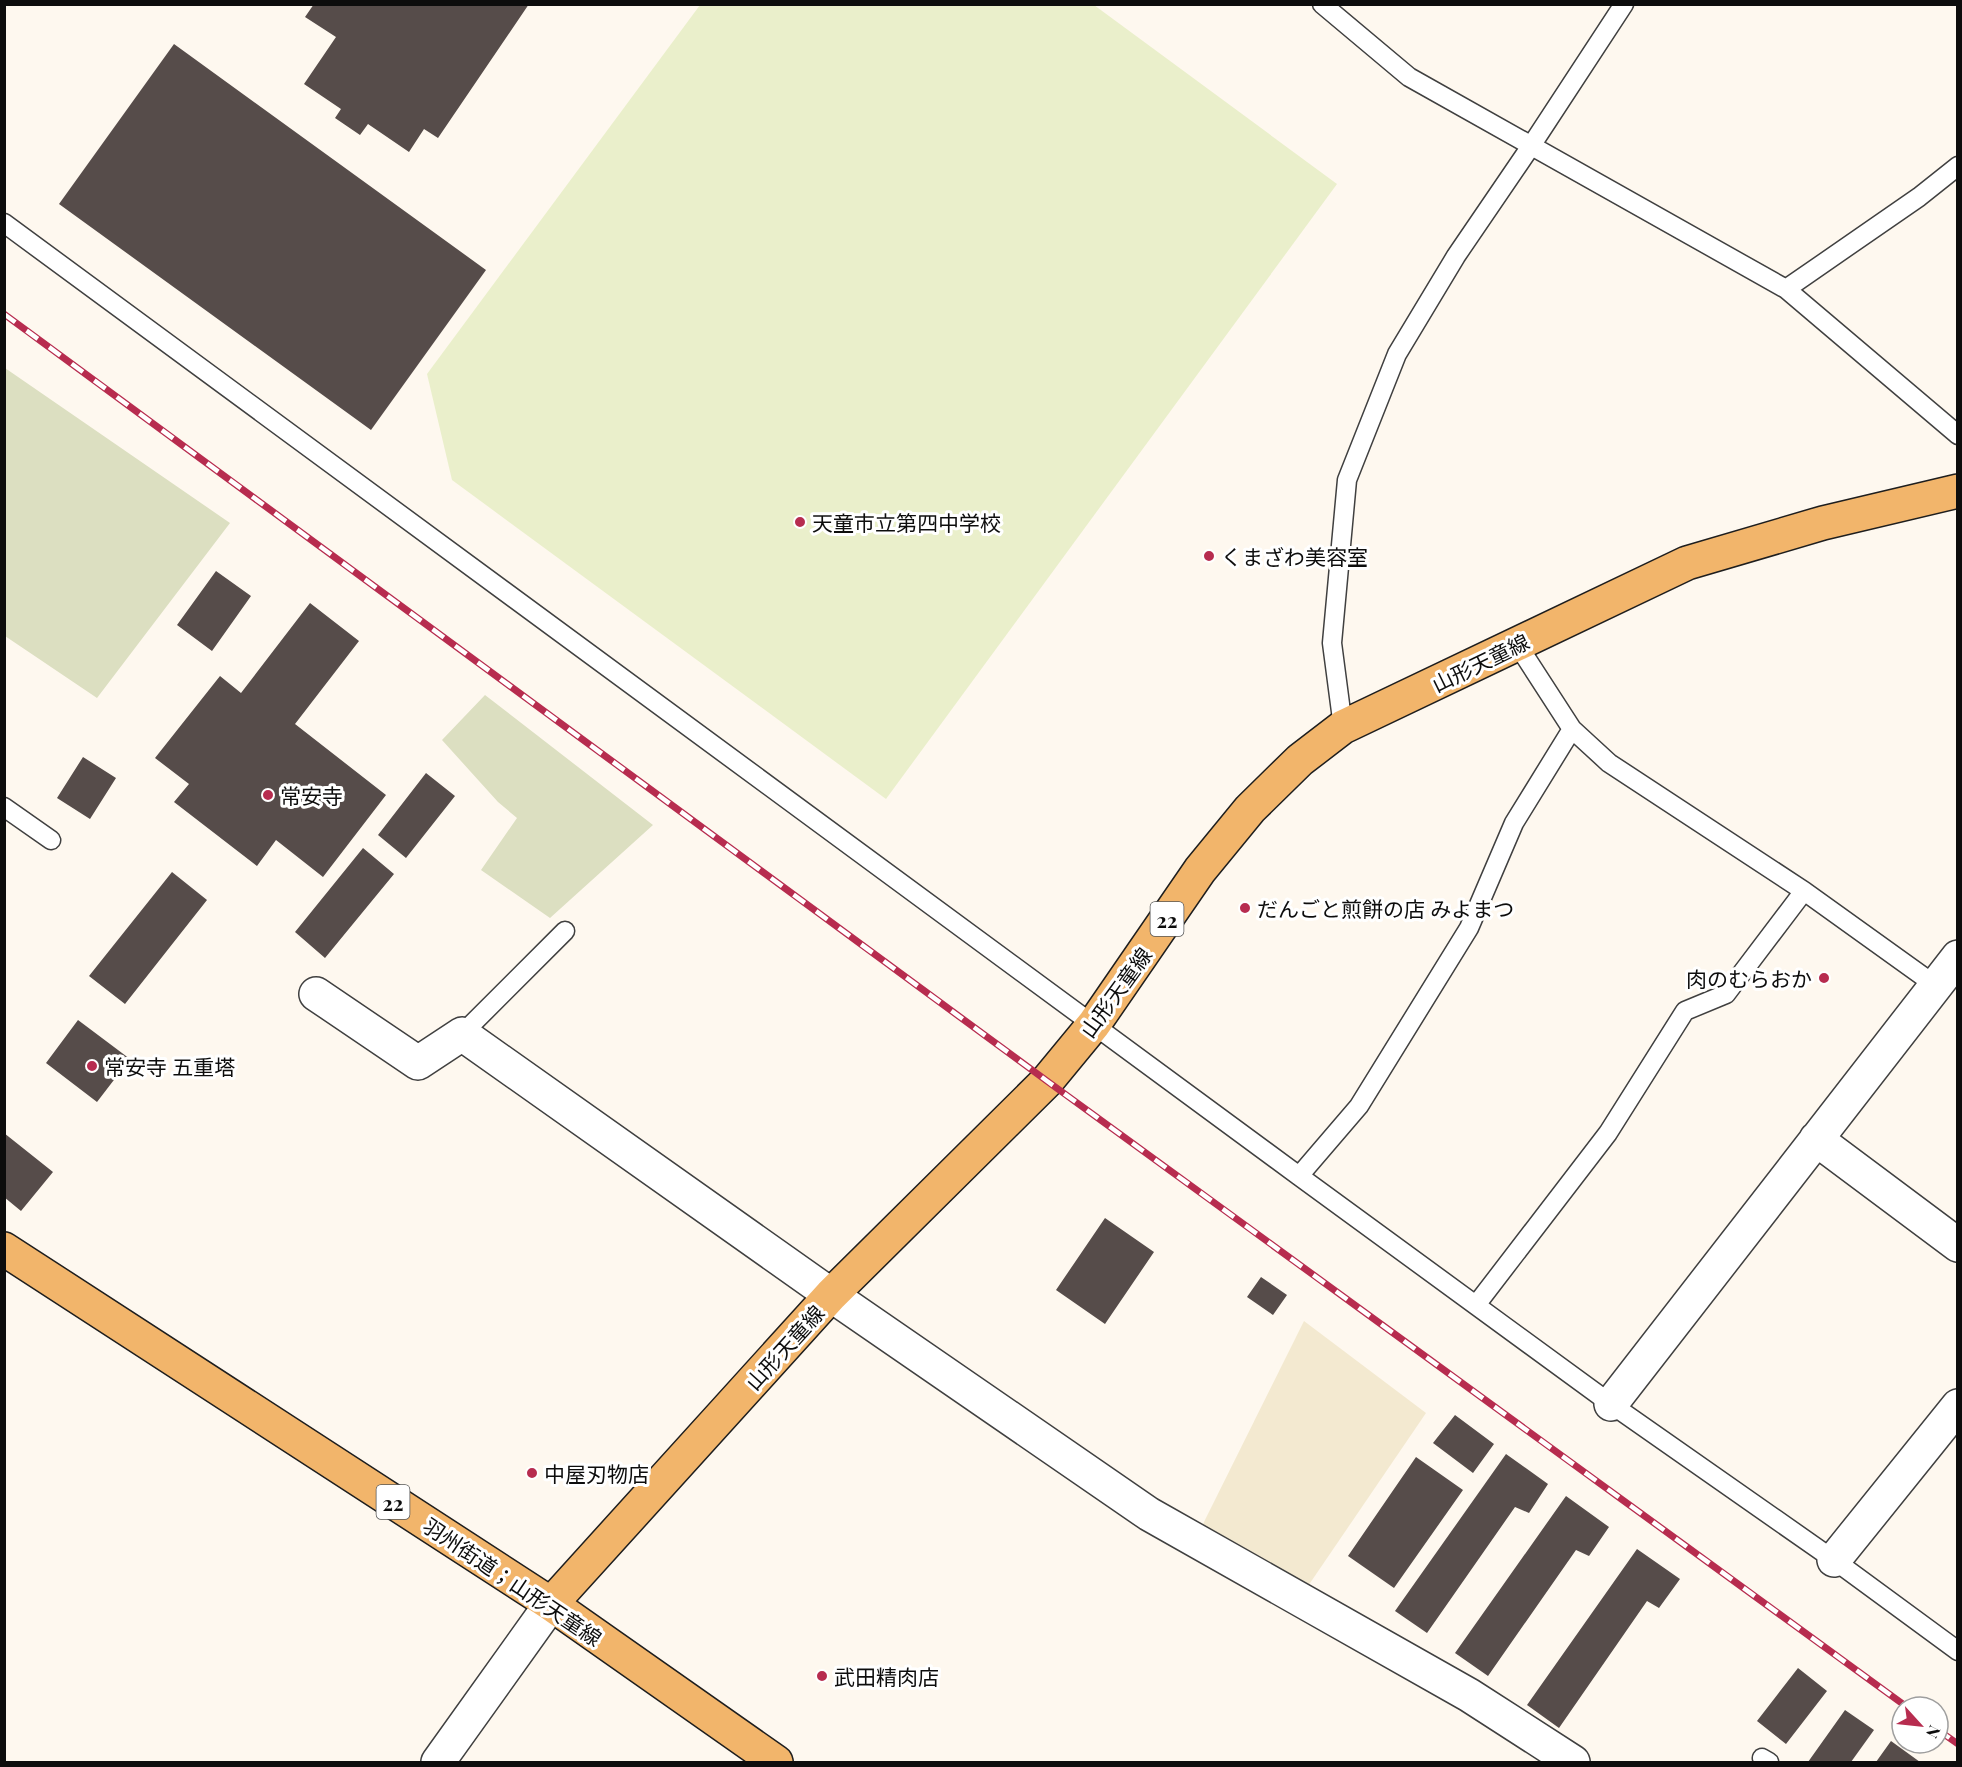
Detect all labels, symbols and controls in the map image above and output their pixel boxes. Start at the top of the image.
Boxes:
place label: 天童市立第四中学校 [812,508,1001,536]
marker: 天童市立第四中学校 [793,515,807,529]
place label: くまざわ美容室 [1221,542,1368,570]
marker: くまざわ美容室 [1202,549,1216,563]
street label: 山形天童線 [1427,626,1533,698]
place label: 常安寺 [280,781,343,809]
marker: 常安寺 [261,788,275,802]
place label: だんごと煎餅の店 みよまつ [1257,894,1514,922]
marker: だんごと煎餅の店 みよまつ [1238,901,1252,915]
road number: 22 [1150,902,1184,936]
street label: 山形天童線 [1073,941,1157,1043]
place label: 肉のむらおか [1686,964,1812,992]
marker: 肉のむらおか [1817,971,1831,985]
place label: 常安寺 五重塔 [104,1052,235,1080]
marker: 常安寺 五重塔 [85,1059,99,1073]
street label: 山形天童線 [738,1299,830,1395]
place label: 中屋刃物店 [544,1459,649,1487]
marker: 中屋刃物店 [525,1466,539,1480]
road number: 22 [376,1485,410,1519]
street label: 羽州街道；山形天童線 [418,1511,608,1651]
place label: 武田精肉店 [834,1662,939,1690]
marker: 武田精肉店 [815,1669,829,1683]
north arrow [1890,1695,1950,1755]
text: N [1922,1722,1946,1742]

